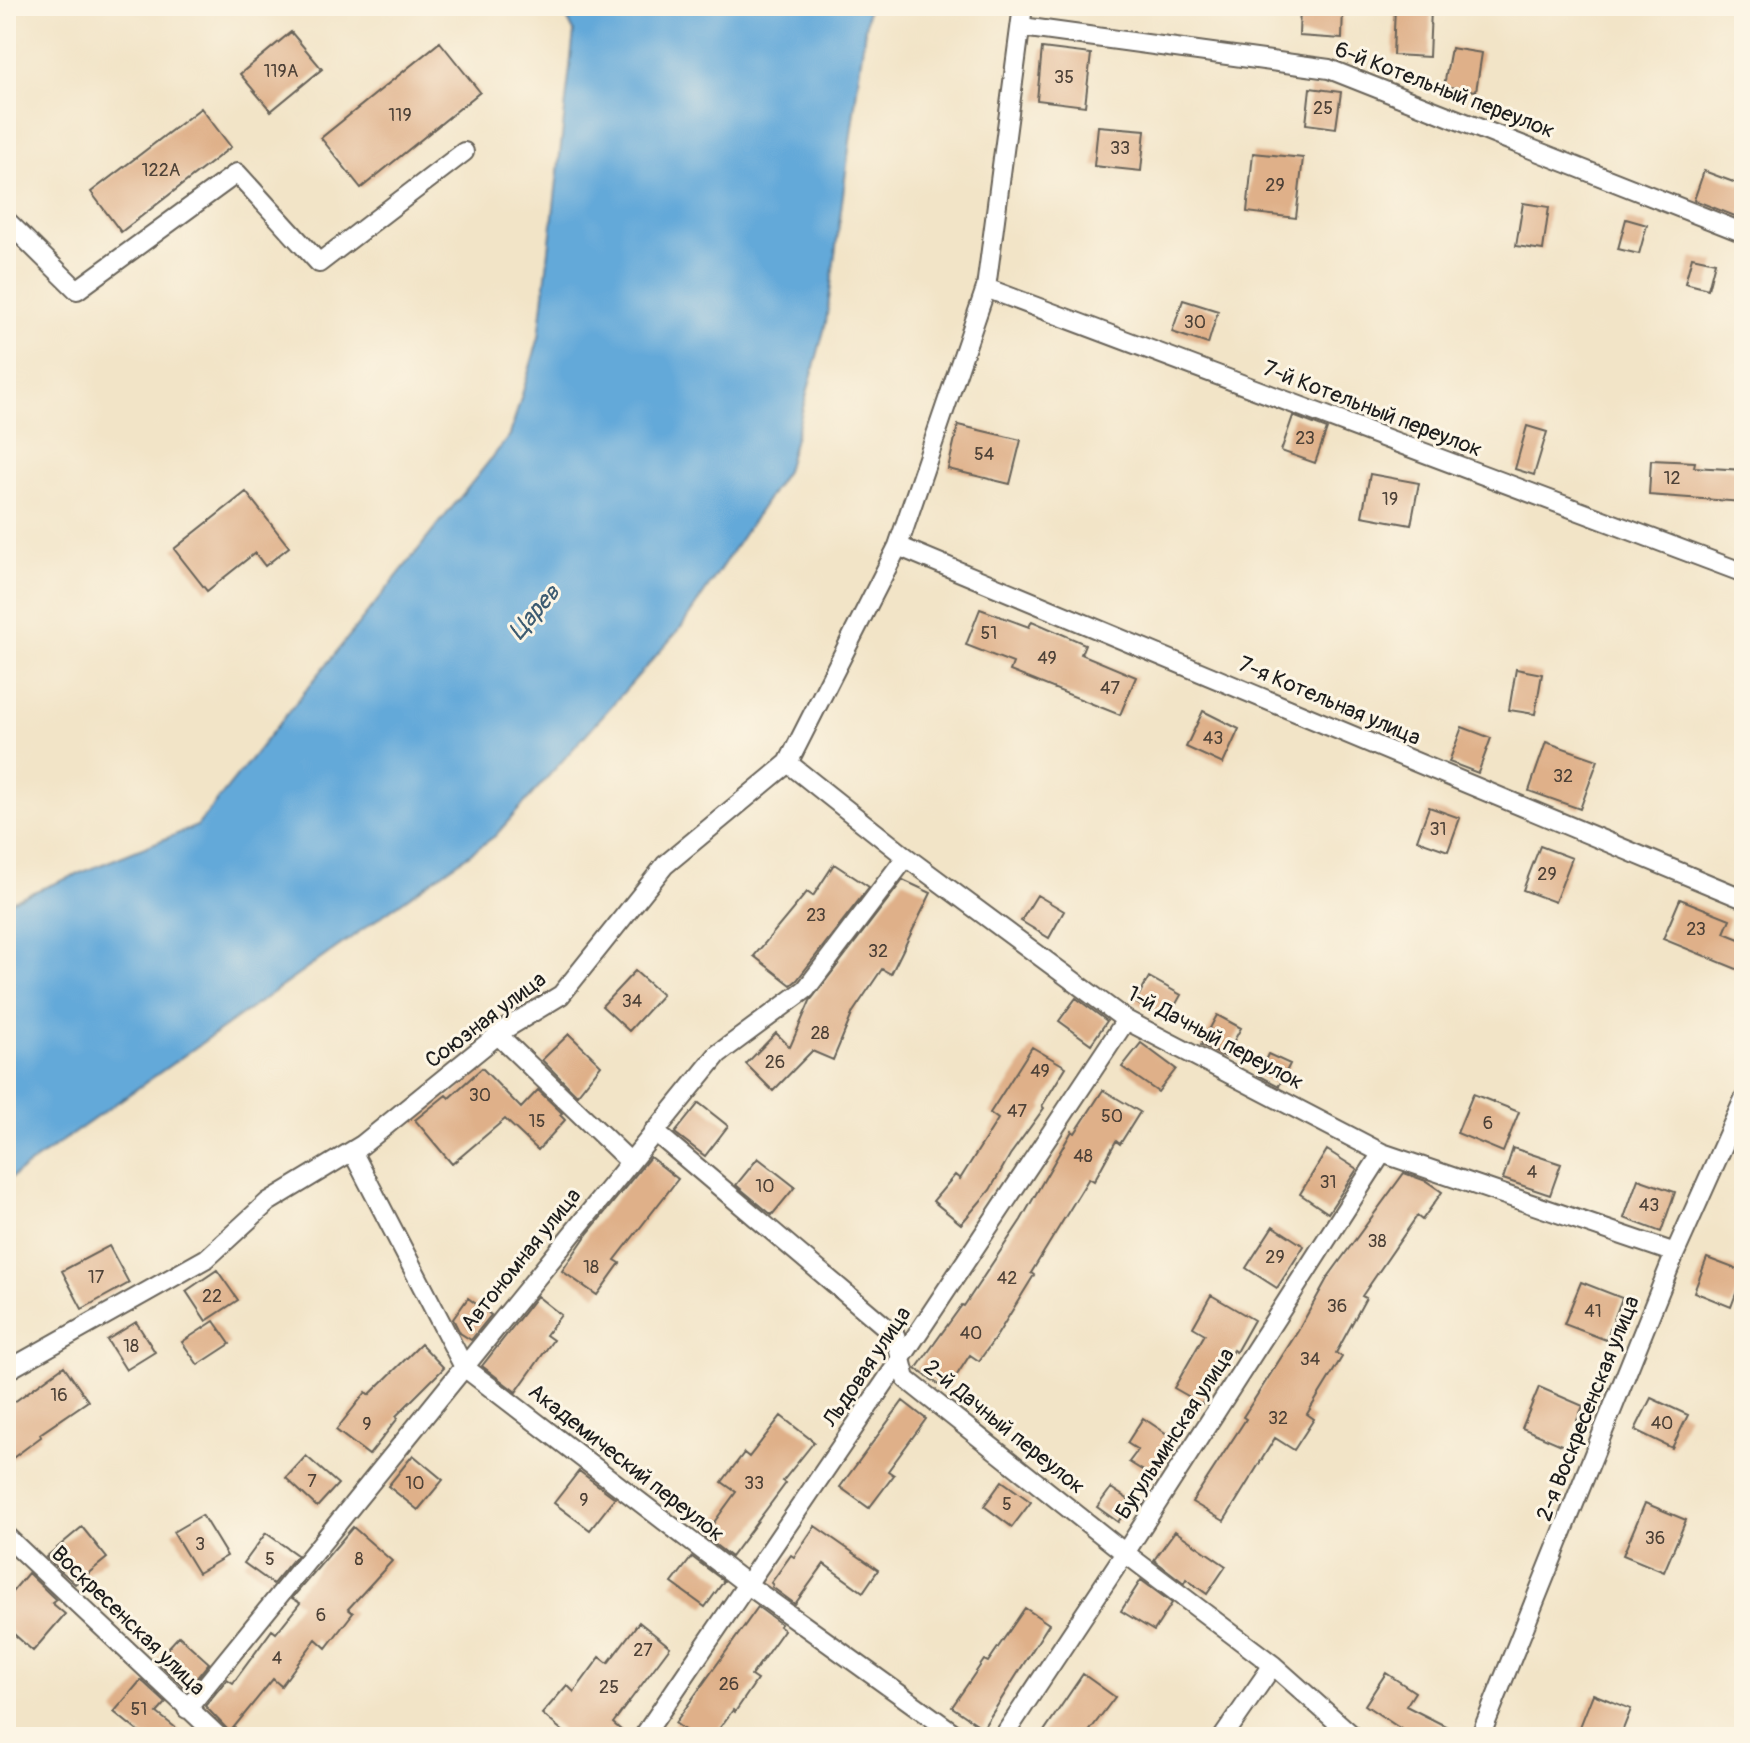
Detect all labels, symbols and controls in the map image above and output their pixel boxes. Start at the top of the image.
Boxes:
street label: 6-й Котельный переулок [1331,35,1559,145]
house number: 119А [263,60,299,83]
house number: 35 [1054,66,1074,89]
house number: 25 [1313,97,1333,120]
house number: 119 [388,104,412,127]
house number: 33 [1110,137,1130,160]
house number: 122А [142,159,181,182]
house number: 29 [1265,174,1285,197]
house number: 30 [1184,311,1206,334]
street label: 7-й Котельный переулок [1259,354,1486,464]
house number: 23 [1295,427,1315,450]
house number: 54 [974,443,995,466]
house number: 12 [1663,467,1681,490]
house number: 19 [1382,488,1398,511]
water label: Царев [503,578,567,646]
house number: 51 [981,622,997,645]
house number: 49 [1037,647,1057,670]
street label: 7-я Котельная улица [1234,650,1425,752]
house number: 47 [1100,677,1120,700]
house number: 43 [1203,727,1223,750]
house number: 32 [1553,765,1573,788]
house number: 31 [1429,818,1447,841]
house number: 29 [1537,863,1557,886]
house number: 23 [806,904,826,927]
house number: 23 [1686,918,1706,941]
house number: 32 [868,940,888,963]
street label: Союзная улица [420,965,552,1074]
street label: 1-й Дачный переулок [1123,980,1309,1096]
house number: 34 [622,990,643,1013]
house number: 28 [810,1022,830,1045]
house number: 26 [765,1051,785,1074]
house number: 49 [1030,1060,1050,1083]
house number: 30 [469,1084,491,1107]
house number: 47 [1007,1100,1027,1123]
house number: 50 [1101,1105,1123,1128]
house number: 15 [529,1110,545,1133]
house number: 6 [1483,1112,1493,1135]
house number: 48 [1073,1145,1093,1168]
house number: 4 [1527,1161,1538,1184]
house number: 31 [1319,1171,1337,1194]
house number: 10 [755,1175,775,1198]
street label: Автономная улица [454,1182,587,1337]
house number: 43 [1639,1194,1659,1217]
house number: 38 [1367,1230,1387,1253]
house number: 29 [1265,1246,1285,1269]
house number: 18 [583,1256,599,1279]
house number: 17 [88,1266,105,1289]
house number: 42 [997,1267,1017,1290]
house number: 22 [202,1285,222,1308]
street label: 2-я Воскресенская улица [1530,1292,1646,1525]
house number: 36 [1327,1295,1347,1318]
house number: 41 [1584,1300,1602,1323]
street label: Льдовая улица [816,1301,917,1433]
house number: 40 [960,1322,982,1345]
house number: 18 [123,1335,139,1358]
street label: Бугульминская улица [1109,1342,1241,1525]
house number: 34 [1300,1348,1321,1371]
street label: 2-й Дачный переулок [918,1353,1091,1500]
street label: Академический переулок [523,1378,730,1548]
house number: 16 [50,1384,68,1407]
house number: 32 [1268,1407,1288,1430]
house number: 40 [1651,1412,1673,1435]
house number: 9 [362,1413,372,1436]
house number: 7 [307,1470,317,1493]
house number: 10 [405,1472,425,1495]
house number: 33 [744,1472,764,1495]
house number: 9 [579,1489,589,1512]
house number: 5 [1002,1493,1012,1516]
house number: 36 [1645,1527,1665,1550]
house number: 3 [195,1533,205,1556]
street label: Воскресенская улица [45,1540,211,1702]
house number: 5 [265,1548,275,1571]
house number: 8 [354,1548,364,1571]
house number: 6 [316,1604,326,1627]
house number: 27 [633,1639,653,1662]
house number: 4 [272,1647,283,1670]
house number: 26 [719,1673,739,1696]
house number: 25 [599,1676,619,1699]
house number: 51 [131,1698,147,1721]

